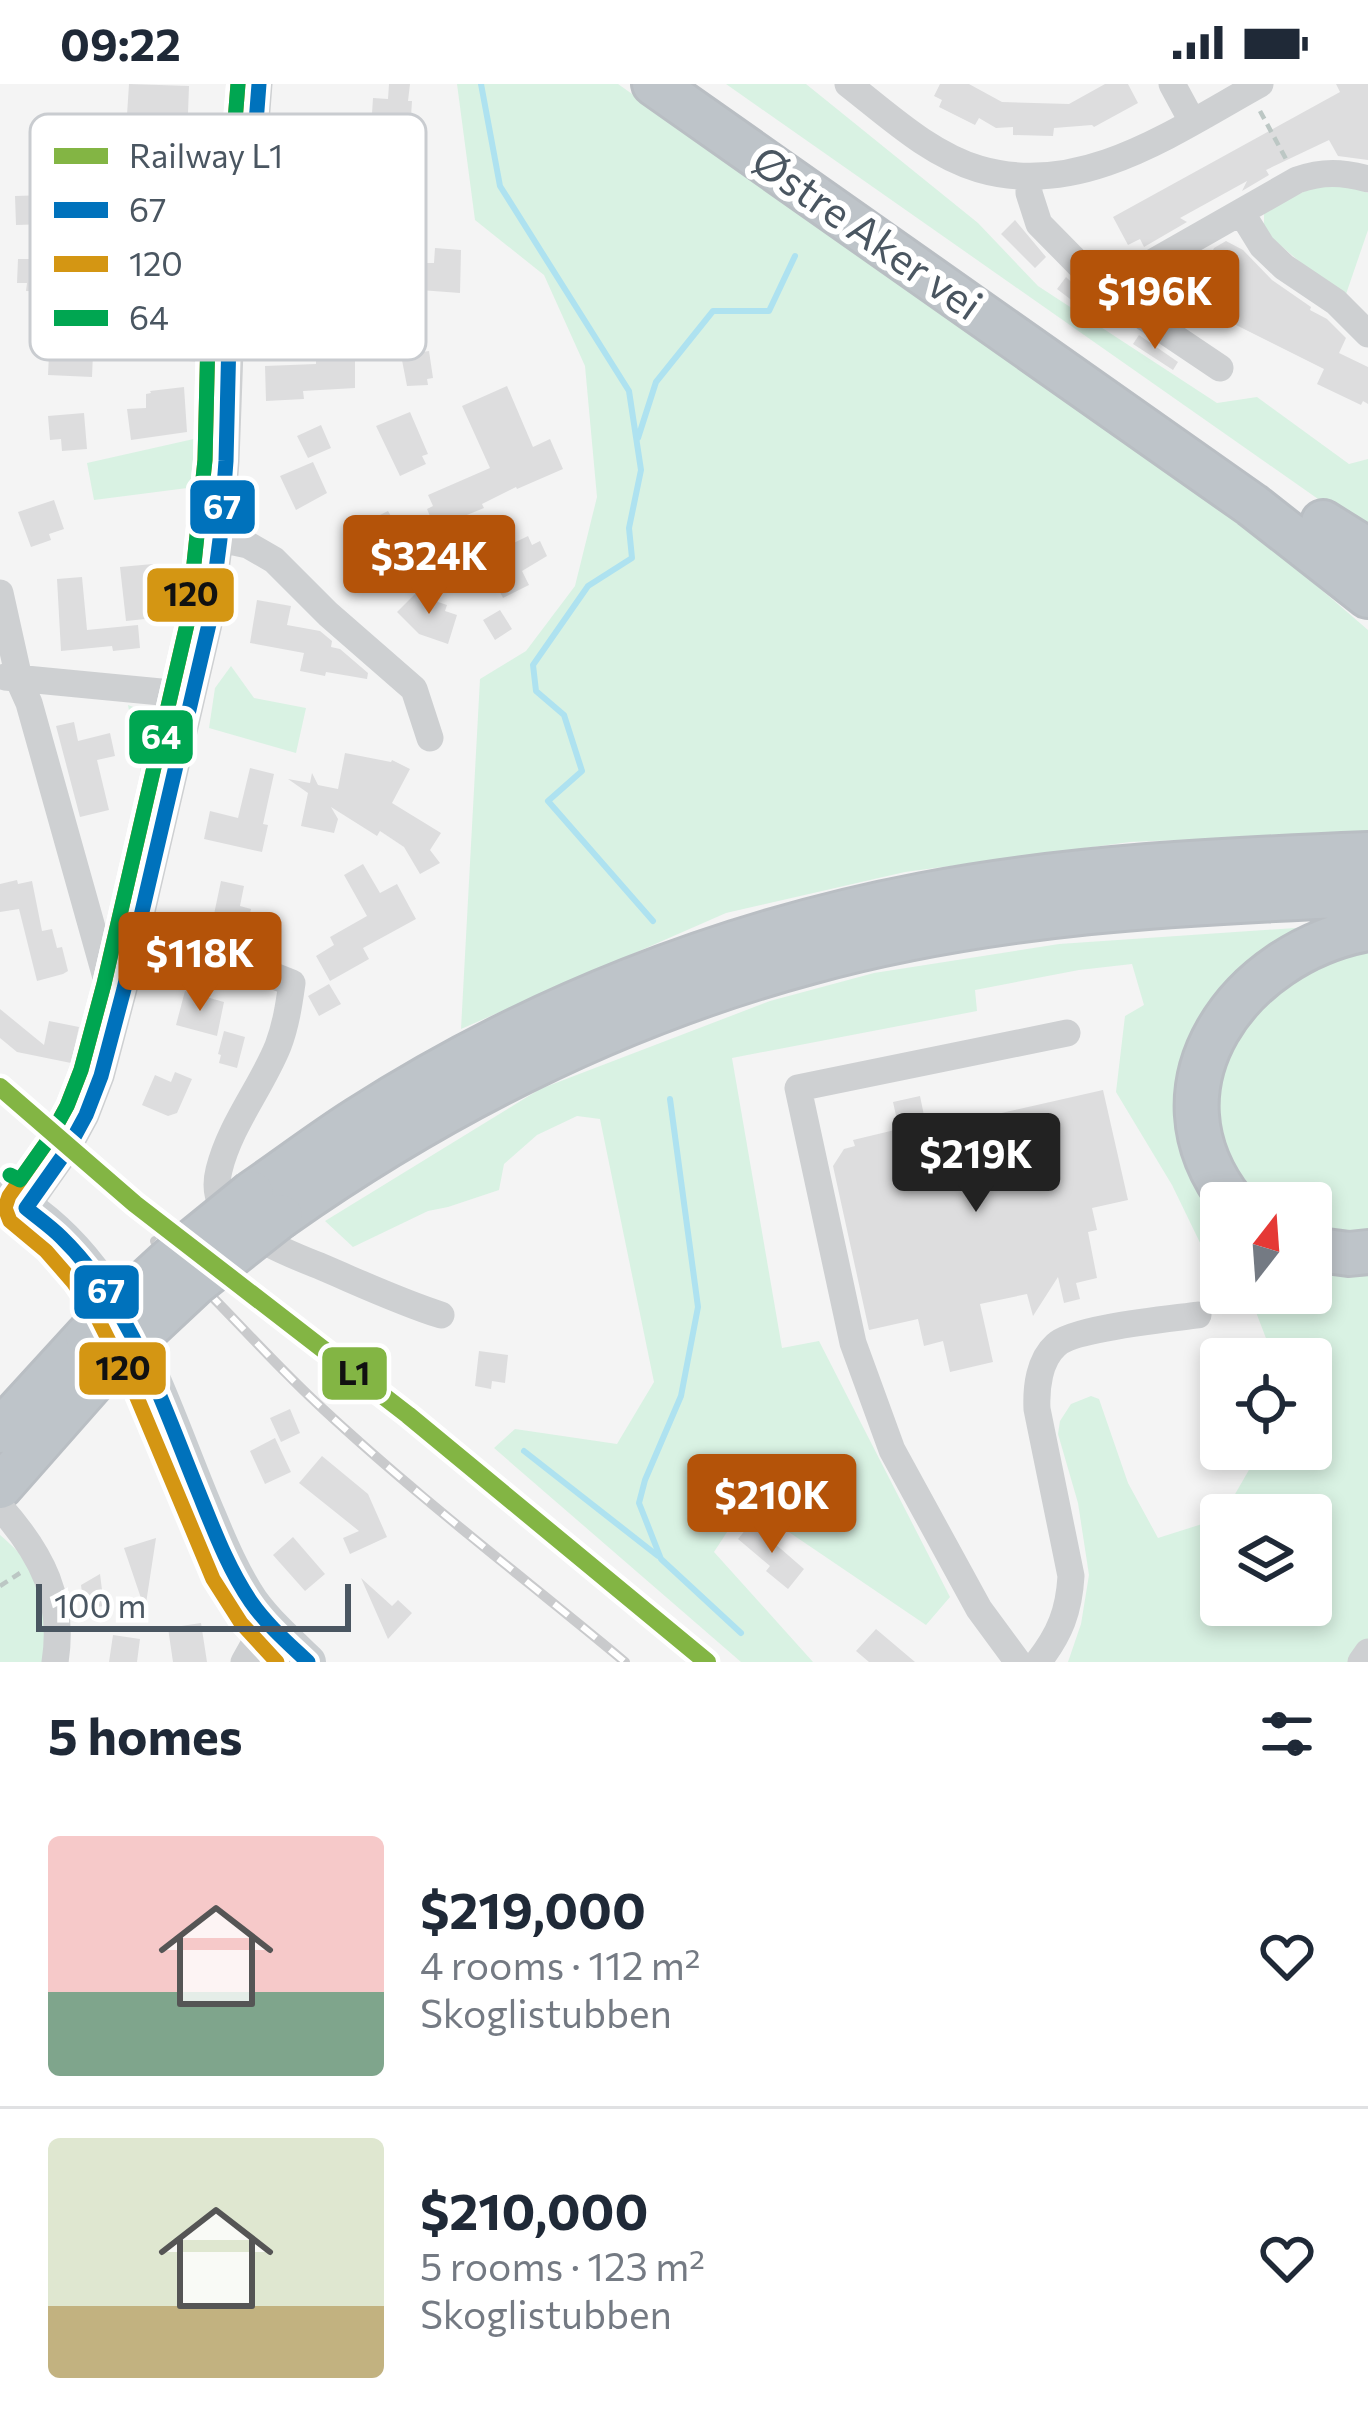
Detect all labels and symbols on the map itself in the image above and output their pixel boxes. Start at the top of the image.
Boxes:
legend [30,114,426,360]
street label: Østre Aker vei [743,133,993,330]
text: Railway L1 [129,134,283,175]
text: 67 [129,188,166,229]
text: 120 [129,242,183,283]
pin: $196K [1071,250,1239,352]
text: 64 [129,296,169,337]
line badge: 67 [188,478,257,536]
text: 67 [203,485,241,526]
pin: $324K [345,515,513,617]
line badge: 120 [145,566,236,624]
text: 120 [163,572,219,613]
line badge: 64 [127,708,195,766]
text: 64 [141,715,181,756]
pin: $118K [116,912,284,1014]
pin: $219K [892,1113,1060,1215]
north arrow [1200,1182,1332,1314]
line badge: 67 [72,1263,141,1321]
text: 67 [87,1269,125,1310]
line badge: 120 [77,1340,168,1397]
line badge: L1 [320,1345,389,1402]
text: 120 [95,1346,151,1387]
text: L1 [338,1351,370,1392]
pin: $210K [688,1454,856,1556]
scale bar [36,1578,351,1631]

